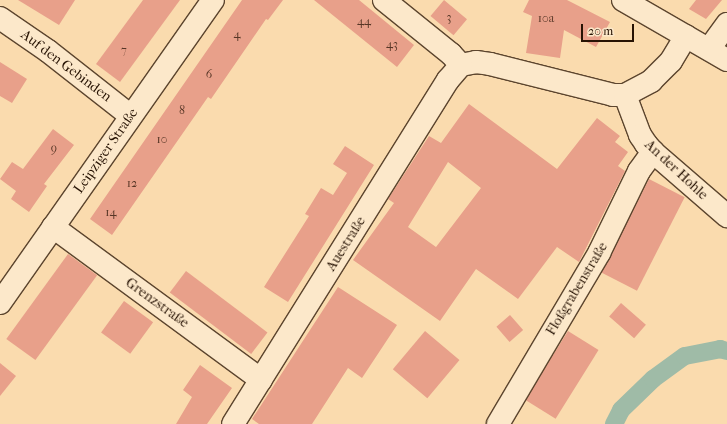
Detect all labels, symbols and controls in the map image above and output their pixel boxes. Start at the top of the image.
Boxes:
house number: 3 [447,11,451,25]
house number: 10a [538,12,554,26]
house number: 44 [357,15,371,29]
scale bar [583,16,636,42]
text: 20 m [588,24,613,38]
street label: Auf den Gebinden [17,26,115,106]
house number: 4 [233,28,241,42]
house number: 43 [386,38,398,52]
house number: 7 [121,44,127,58]
house number: 6 [206,68,212,82]
house number: 8 [179,104,185,118]
street label: Leipziger Straße [70,105,142,197]
house number: 10 [157,133,167,147]
street label: An der Hohle [641,137,711,203]
house number: 9 [51,142,57,156]
house number: 12 [127,177,137,191]
house number: 14 [105,206,117,220]
street label: Auestraße [323,214,369,274]
street label: Floßgrabenstraße [543,239,611,339]
street label: Grenzstraße [122,274,192,332]

